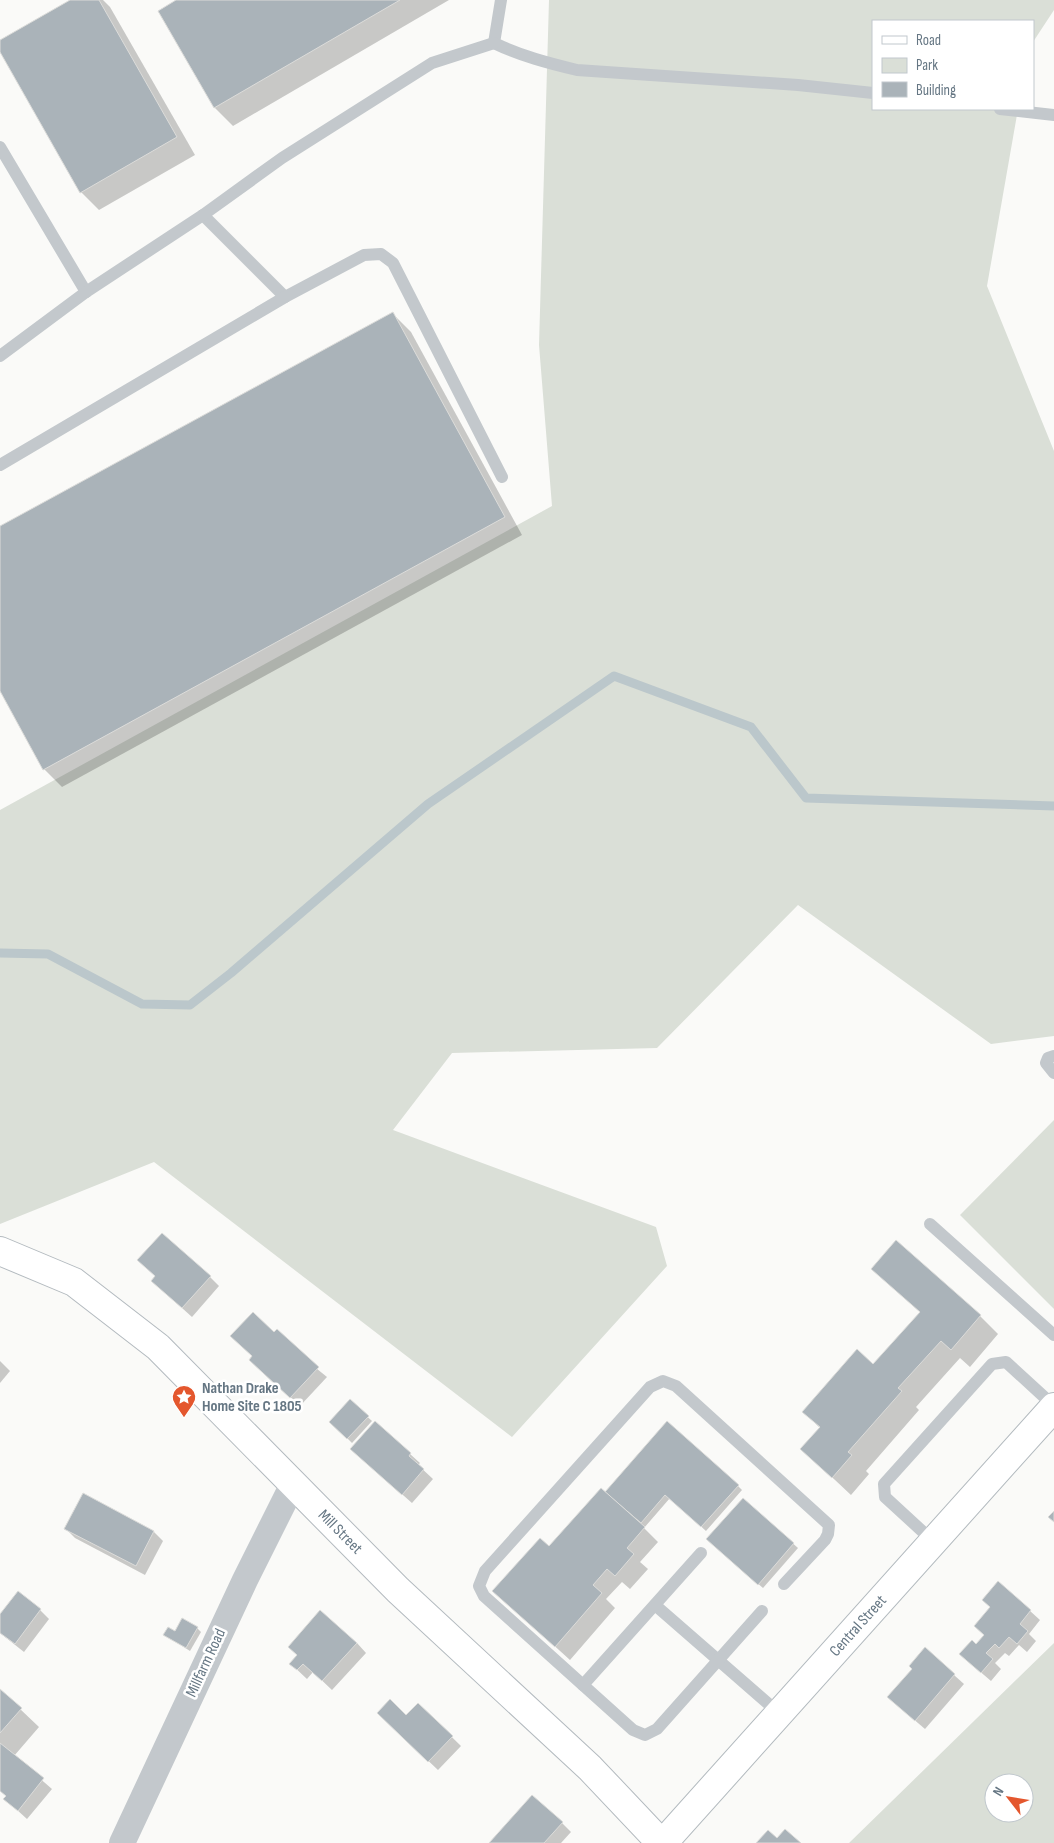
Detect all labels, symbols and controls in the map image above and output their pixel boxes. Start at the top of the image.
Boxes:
legend [872,20,1034,110]
text: Road [916,31,941,50]
text: Park [916,56,938,75]
text: Building [916,81,956,100]
place label: Nathan Drake Home Site C 1805 [202,1379,302,1416]
place icon: Nathan Drake Home Site C 1805 [171,1384,197,1418]
street label: Mill Street [314,1505,366,1558]
street label: Central Street [826,1591,890,1660]
street label: Millfarm Road [182,1626,230,1700]
north arrow [984,1773,1034,1823]
text: N [989,1784,1007,1799]

